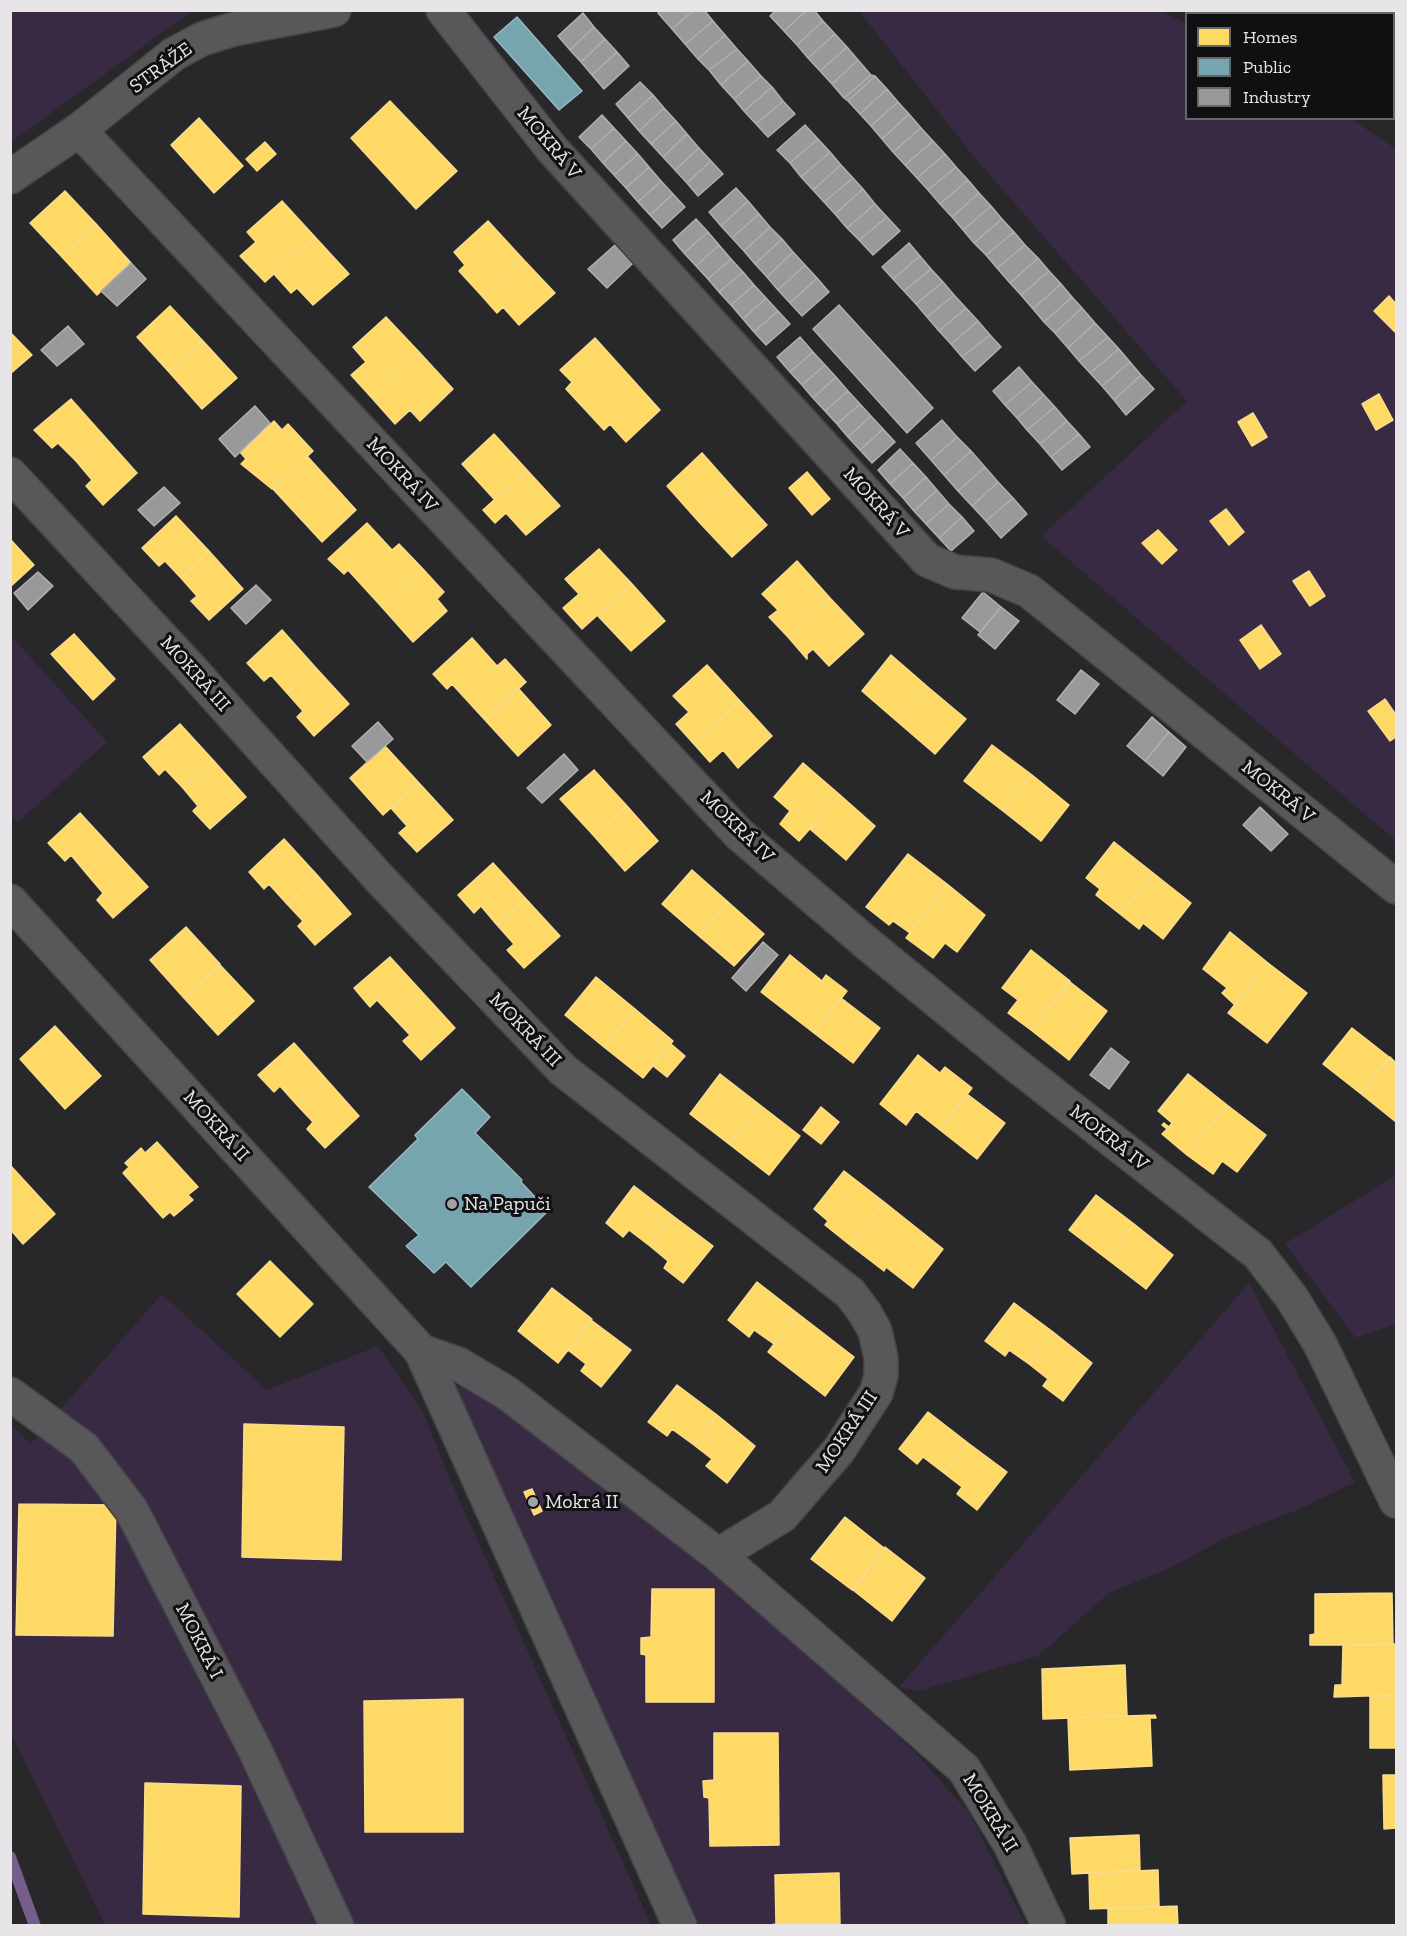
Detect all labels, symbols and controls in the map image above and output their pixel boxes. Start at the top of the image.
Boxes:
legend [1185,12,1395,120]
text: Homes [1243,26,1297,48]
street label: STRÁŽE [125,37,197,99]
text: Public [1243,56,1291,78]
text: Industry [1243,86,1310,108]
street label: MOKRÁ V [512,102,586,184]
street label: MOKRÁ IV [361,433,443,517]
street label: MOKRÁ V [838,463,914,543]
street label: MOKRÁ III [155,631,235,717]
street label: MOKRÁ V [1237,755,1319,829]
street label: MOKRÁ IV [695,786,779,868]
street label: MOKRÁ III [484,988,566,1072]
street label: MOKRÁ II [178,1086,254,1166]
street label: MOKRÁ IV [1065,1100,1153,1176]
place label: Na Papuči [464,1192,551,1216]
marker: Na Papuči [445,1197,459,1211]
street label: MOKRÁ III [811,1386,883,1478]
place label: Mokrá II [545,1490,618,1514]
marker: Mokrá II [526,1495,540,1509]
street label: MOKRÁ I [170,1600,228,1682]
street label: MOKRÁ II [957,1769,1023,1857]

